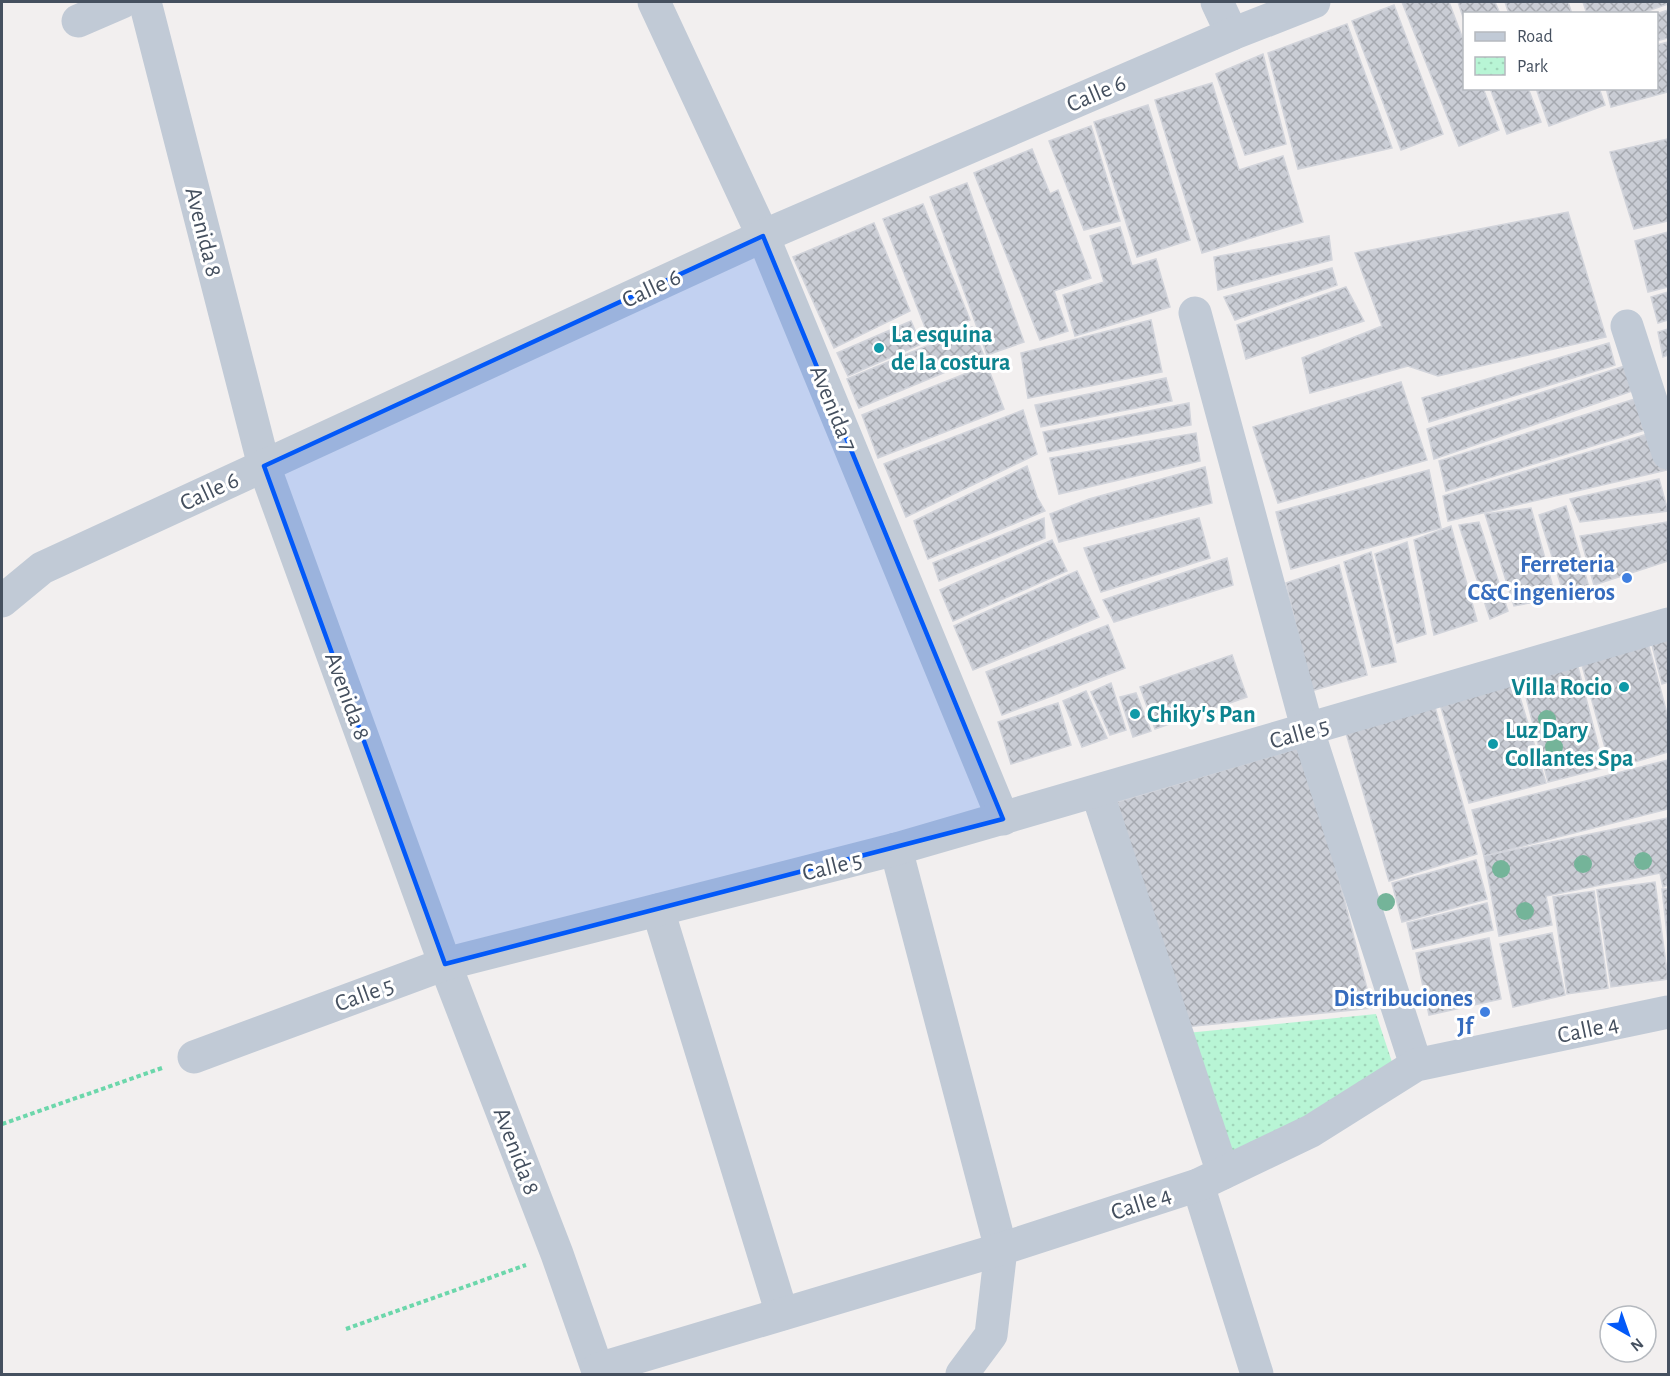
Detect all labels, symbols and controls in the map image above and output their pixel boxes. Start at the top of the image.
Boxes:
legend [1463,12,1658,90]
text: Road [1517,28,1553,46]
text: Park [1517,58,1549,76]
street label: Calle 6 [1063,71,1129,117]
street label: Avenida 8 [180,185,226,279]
street label: Calle 6 [618,265,684,313]
place label: La esquina de la costura [891,323,1011,375]
marker: La esquina de la costura [872,341,886,355]
street label: Avenida 7 [805,362,861,455]
street label: Calle 6 [176,468,242,516]
place label: Ferreteria C&C ingenieros [1468,553,1615,605]
marker: Ferreteria C&C ingenieros [1620,571,1634,585]
street label: Avenida 8 [320,649,374,743]
place label: Villa Rocio [1511,676,1612,700]
marker: Villa Rocio [1617,680,1631,694]
place label: Chiky's Pan [1147,703,1256,727]
marker: Chiky's Pan [1128,707,1142,721]
street label: Calle 5 [1267,714,1332,754]
place label: Luz Dary Collantes Spa [1505,719,1634,771]
marker: Luz Dary Collantes Spa [1486,737,1500,751]
street label: Calle 5 [800,848,864,886]
street label: Calle 5 [332,973,397,1017]
place label: Distribuciones Jf [1334,987,1475,1039]
marker: Distribuciones Jf [1478,1005,1492,1019]
street label: Calle 4 [1555,1012,1621,1048]
street label: Avenida 8 [488,1104,544,1198]
street label: Calle 4 [1108,1183,1174,1225]
north arrow [1598,1304,1658,1364]
text: N [1628,1335,1646,1354]

